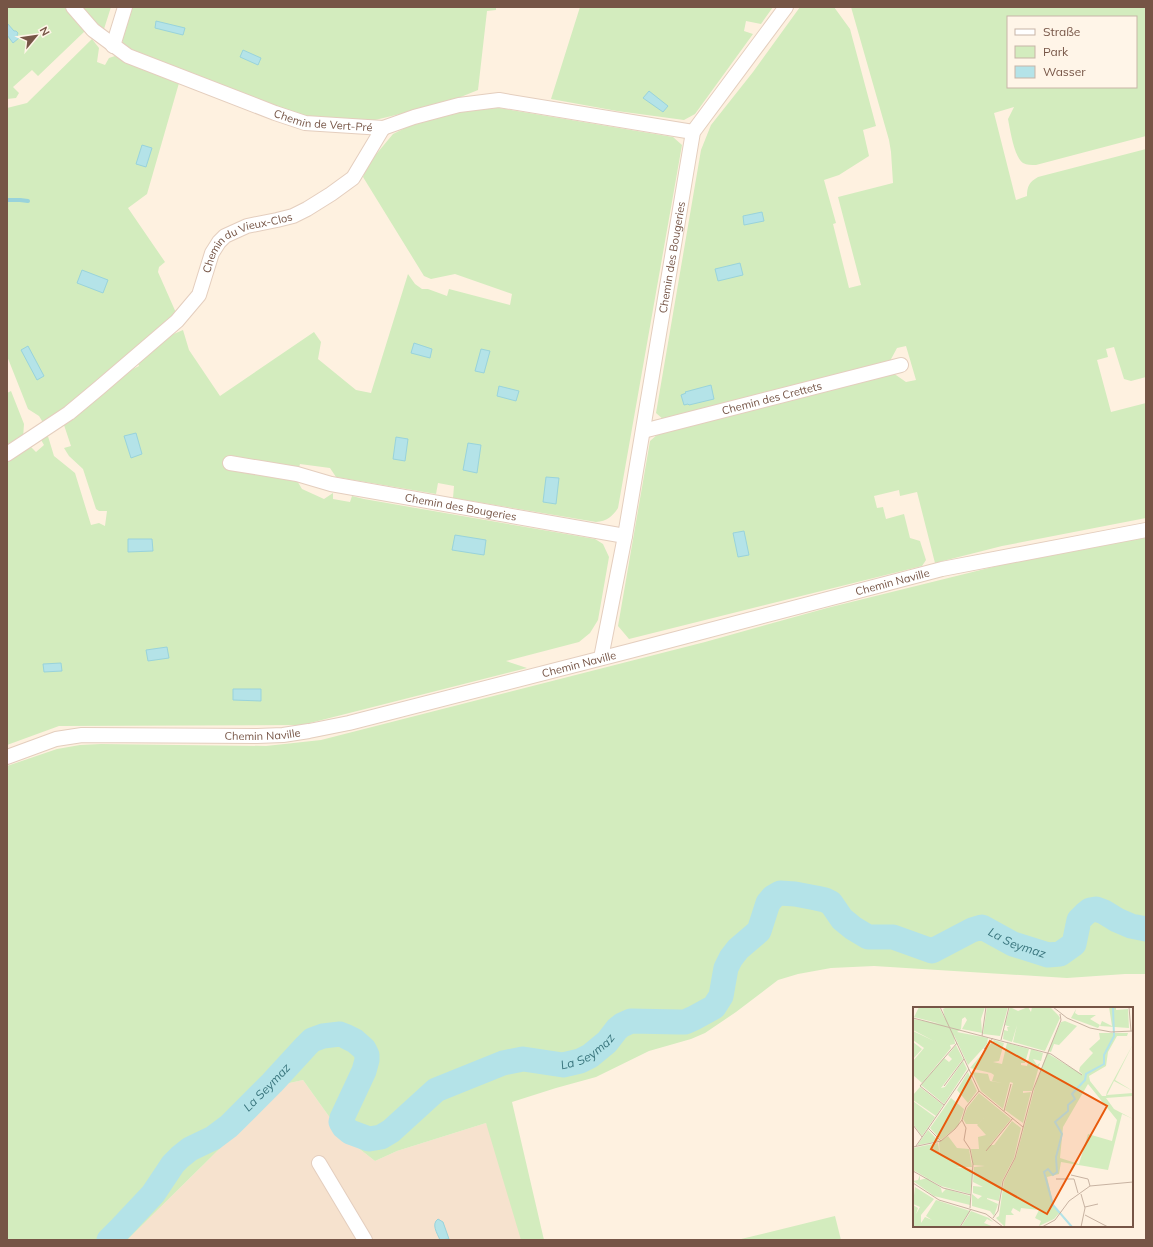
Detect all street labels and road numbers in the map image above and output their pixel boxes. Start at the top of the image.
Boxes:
street label: Chemin de Vert-Pré [272,106,373,134]
street label: Chemin des Bougeries [656,200,688,314]
street label: Chemin du Vieux-Clos [199,209,294,275]
street label: Chemin des Crettets [720,379,823,418]
street label: Chemin des Bougeries [404,490,518,524]
street label: Chemin Naville [854,566,931,598]
street label: Chemin Naville [540,648,618,680]
street label: Chemin Naville [224,725,301,743]

